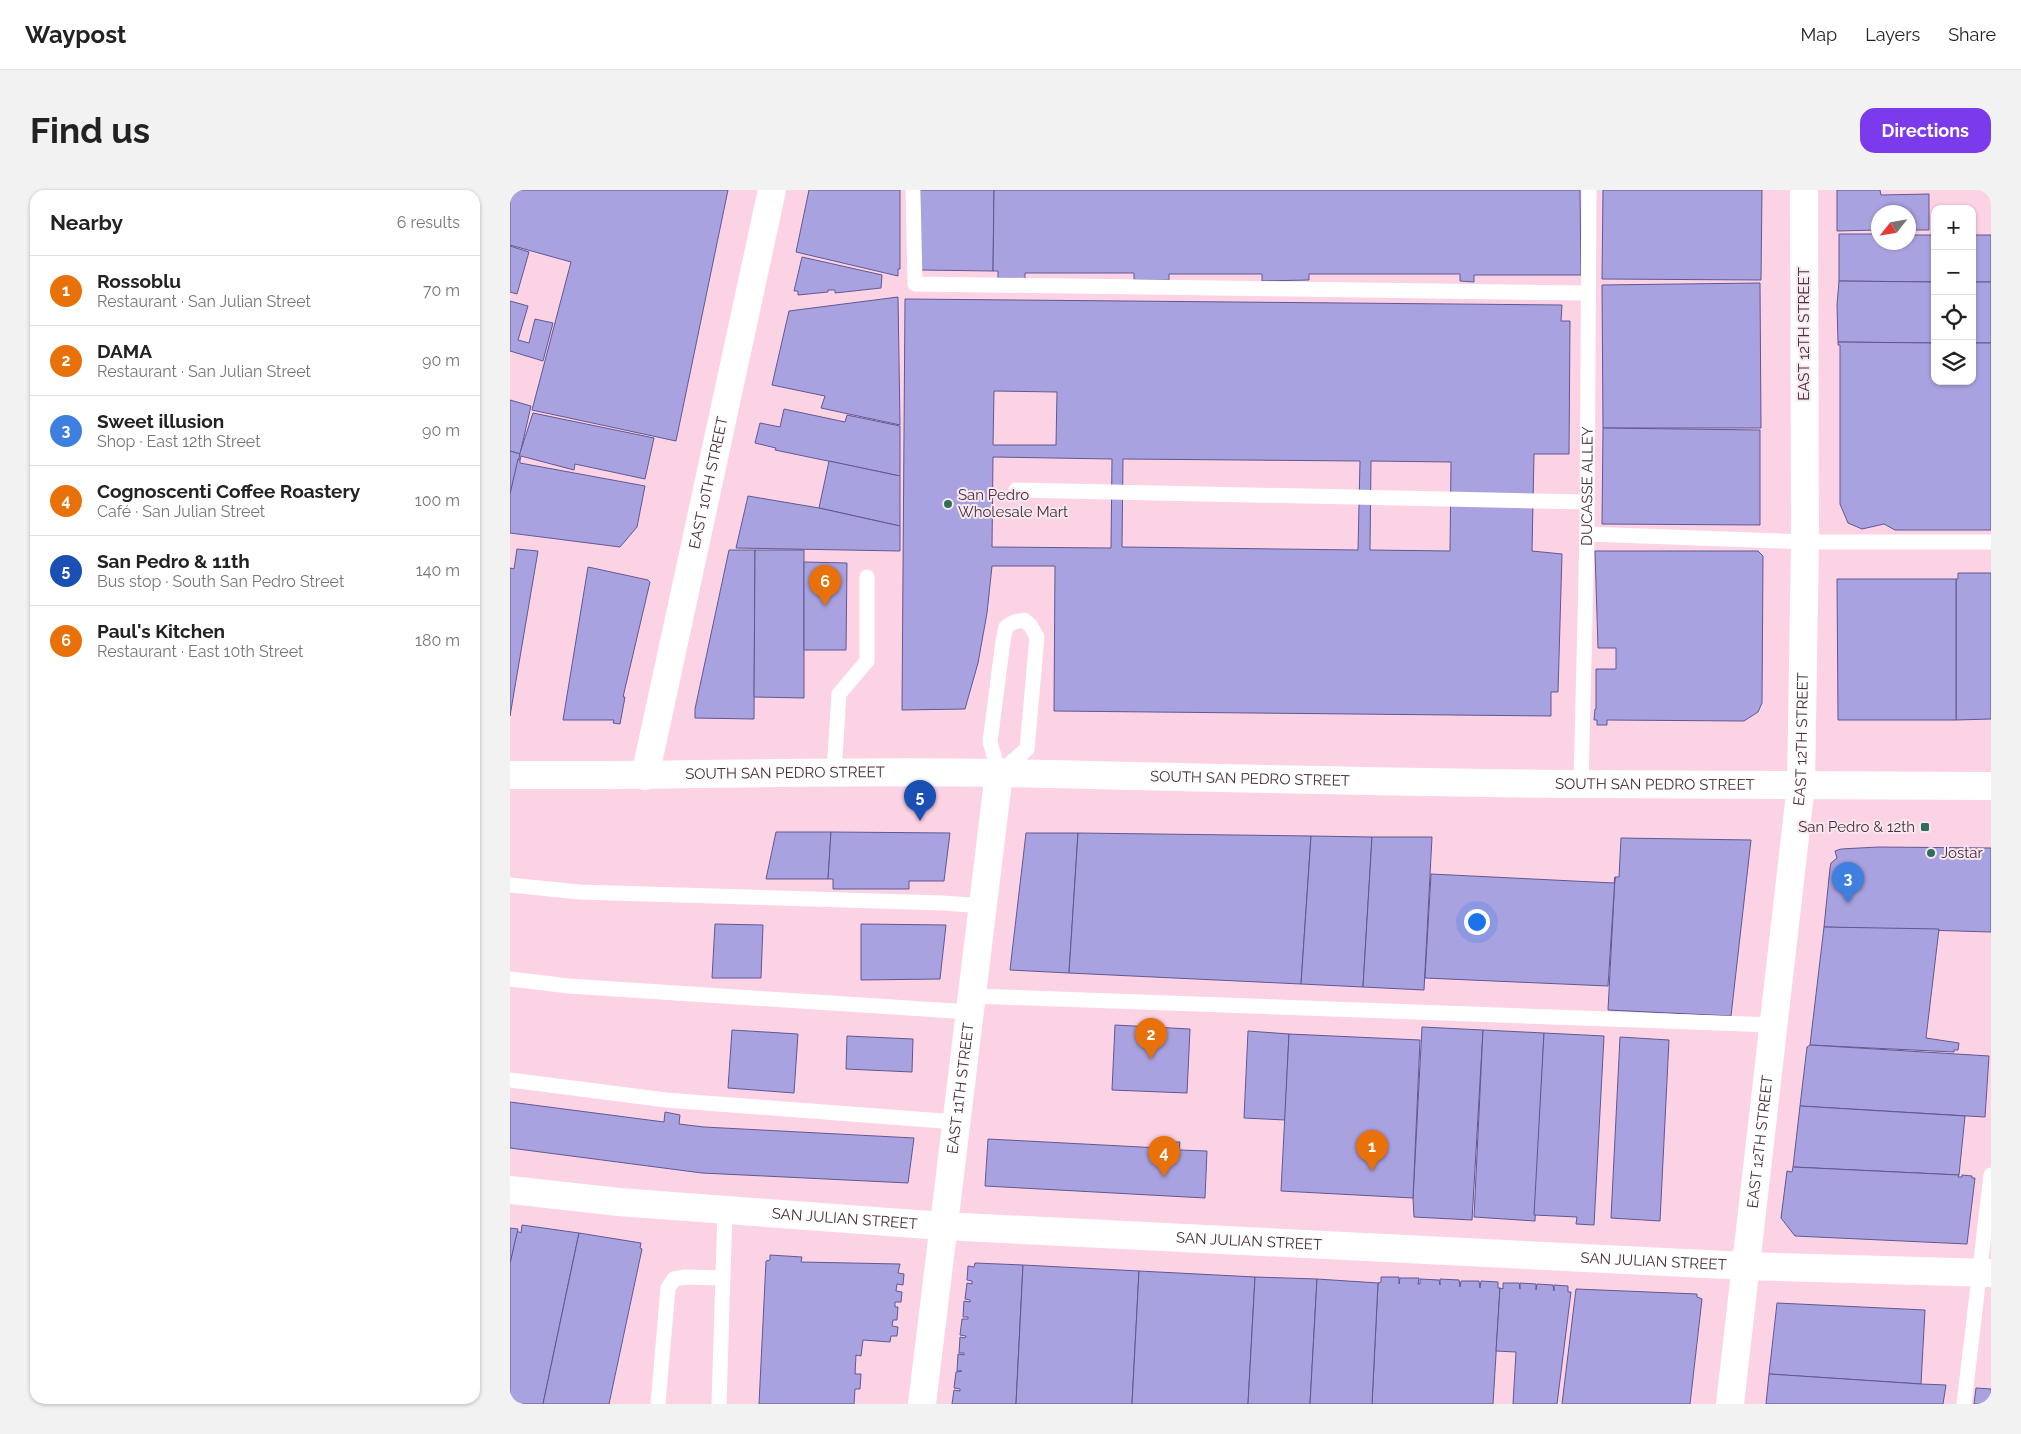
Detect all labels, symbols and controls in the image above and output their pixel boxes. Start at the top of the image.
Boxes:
text: Waypost [25,20,126,49]
text: Map [1801,24,1837,45]
text: Layers [1865,24,1920,45]
text: Share [1948,24,1996,45]
button: Directions [1860,108,1991,153]
text: Find us [30,110,150,151]
north arrow [1871,205,1916,250]
map controls [1931,205,1976,385]
button: + [1931,205,1976,250]
text: Nearby [50,210,123,235]
text: 6 results [397,213,460,232]
button: − [1931,250,1976,295]
street label: EAST 12TH STREET [1795,267,1813,401]
text: Rossoblu [97,270,181,292]
text: 1 [62,281,70,300]
text: 70 m [423,281,460,300]
text: Restaurant · San Julian Street [97,292,311,311]
button: locate [1931,295,1976,340]
text: DAMA [97,340,152,362]
button: layers [1931,340,1976,385]
text: 2 [61,351,71,370]
text: 90 m [422,351,460,370]
text: Restaurant · San Julian Street [97,362,311,381]
text: Sweet illusion [97,410,224,432]
street label: EAST 10TH STREET [685,415,732,551]
text: 3 [62,421,70,440]
text: 90 m [422,421,460,440]
street label: DUCASSE ALLEY [1578,426,1597,546]
text: Shop · East 12th Street [97,432,261,451]
text: Cognoscenti Coffee Roastery [97,480,360,502]
place label: San Pedro Wholesale Mart [958,486,1068,521]
text: 4 [61,491,71,510]
text: 100 m [415,491,460,510]
marker: San Pedro Wholesale Mart [942,498,954,510]
text: Café · San Julian Street [97,502,265,521]
text: San Pedro & 11th [97,550,250,572]
text: 5 [62,561,70,580]
text: 140 m [416,561,460,580]
pin: 6 [809,565,841,606]
text: Bus stop · South San Pedro Street [97,572,344,591]
text: Paul's Kitchen [97,620,225,642]
text: 6 [61,631,71,650]
text: 180 m [415,631,460,650]
text: Restaurant · East 10th Street [97,642,303,661]
street label: EAST 12TH STREET [1790,672,1812,807]
street label: SOUTH SAN PEDRO STREET [685,763,885,783]
street label: SOUTH SAN PEDRO STREET [1150,767,1350,790]
street label: SOUTH SAN PEDRO STREET [1555,775,1755,794]
pin: 5 [904,780,936,821]
place label: San Pedro & 12th [1798,818,1915,836]
marker: San Pedro & 12th [1919,821,1931,833]
place label: Jostar [1941,844,1983,862]
marker: Jostar [1925,847,1937,859]
pin: 3 [1832,862,1864,903]
your location [1464,909,1490,935]
pin: 2 [1135,1018,1167,1059]
street label: EAST 11TH STREET [943,1022,978,1155]
street label: EAST 12TH STREET [1744,1074,1777,1209]
pin: 1 [1356,1130,1388,1171]
pin: 4 [1148,1136,1180,1177]
street label: SAN JULIAN STREET [771,1204,918,1233]
street label: SAN JULIAN STREET [1176,1229,1323,1254]
street label: SAN JULIAN STREET [1580,1249,1727,1274]

